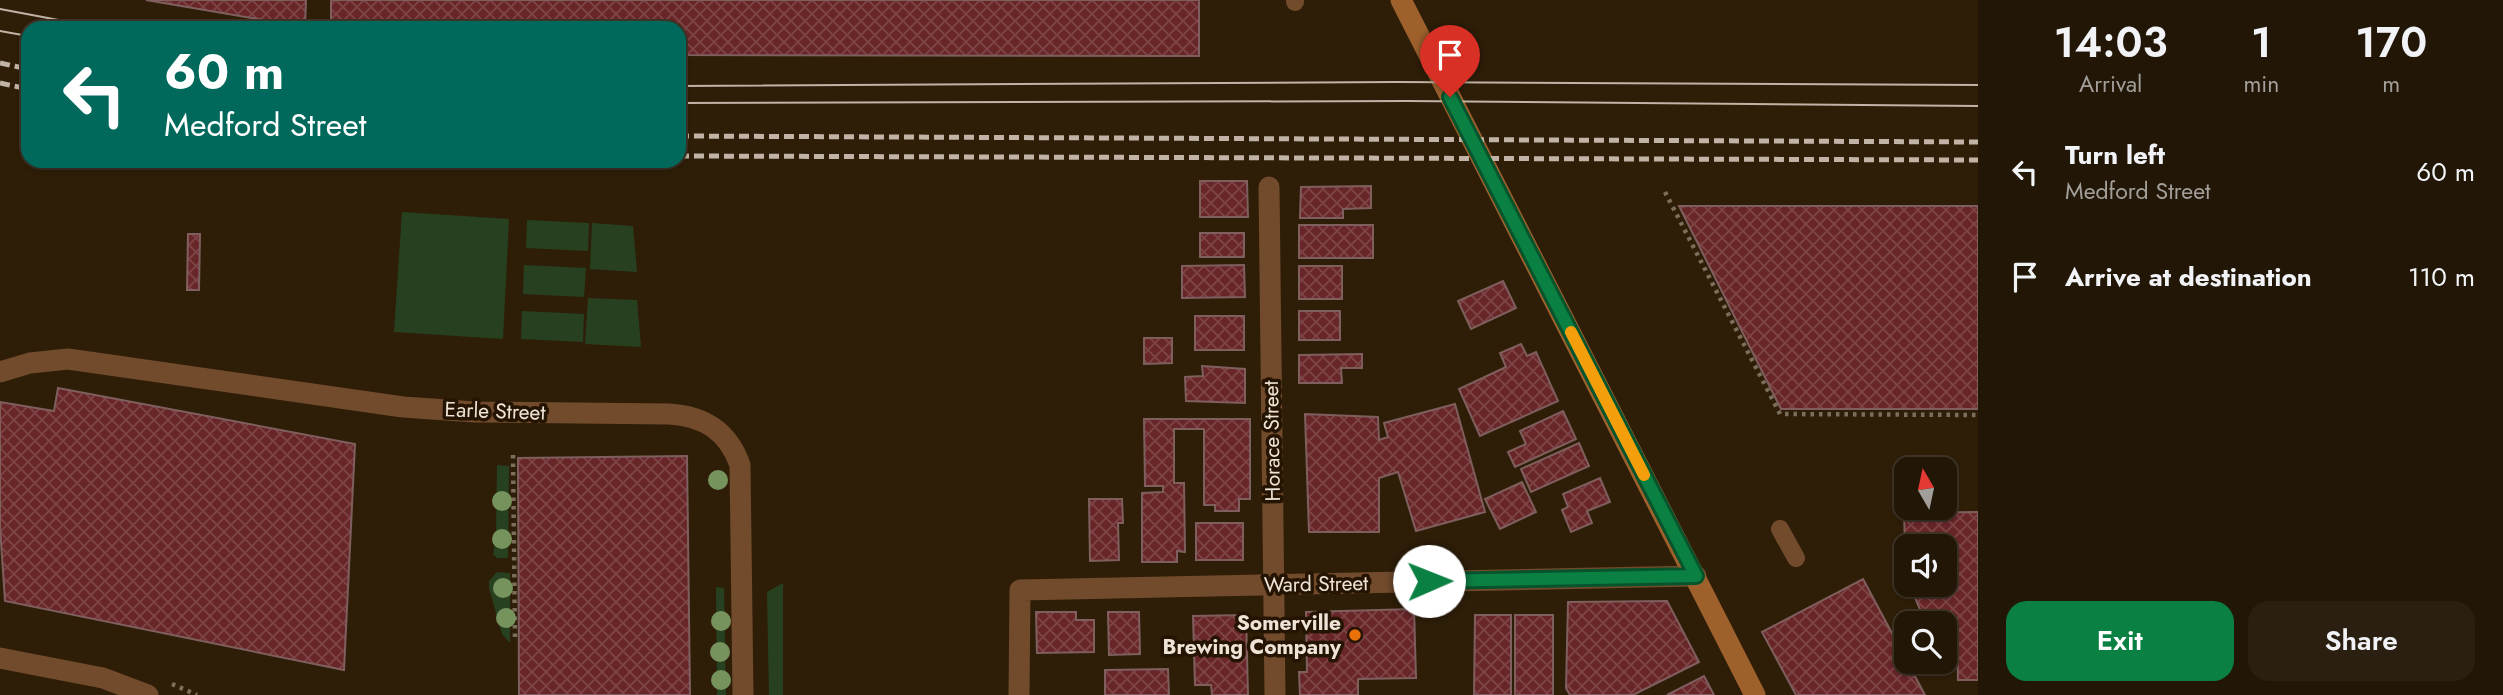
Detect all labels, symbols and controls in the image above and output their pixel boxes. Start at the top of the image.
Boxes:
text: 14:03 [2054,12,2168,73]
text: 1 [2251,12,2272,73]
text: 170 [2355,12,2427,73]
pin [1420,25,1480,97]
icon: arrive [1431,36,1469,74]
text: 60 m [164,37,284,107]
icon: left [49,49,140,140]
text: Arrival [2079,67,2142,101]
text: min [2243,67,2279,101]
text: m [2382,67,2400,101]
text: Medford Street [164,102,366,148]
text: Turn left [2065,136,2165,174]
icon: left [2006,153,2044,191]
text: 60 m [2416,153,2475,191]
text: Medford Street [2065,174,2211,208]
icon: arrive [2006,258,2044,296]
text: Arrive at destination [2065,258,2312,296]
text: 110 m [2408,258,2475,296]
street label: Horace Street [1256,380,1288,502]
street label: Earle Street [444,394,546,428]
north arrow [1894,457,1956,520]
map controls [1894,457,1957,674]
button: sound [1894,534,1957,597]
position arrow [1392,544,1466,618]
street label: Ward Street [1264,568,1368,600]
button: Exit [2006,601,2234,681]
button: Share [2248,601,2475,681]
place label: Somerville Brewing Company [1163,608,1342,662]
button: search [1894,611,1957,674]
marker: Somerville Brewing Company [1347,627,1363,643]

